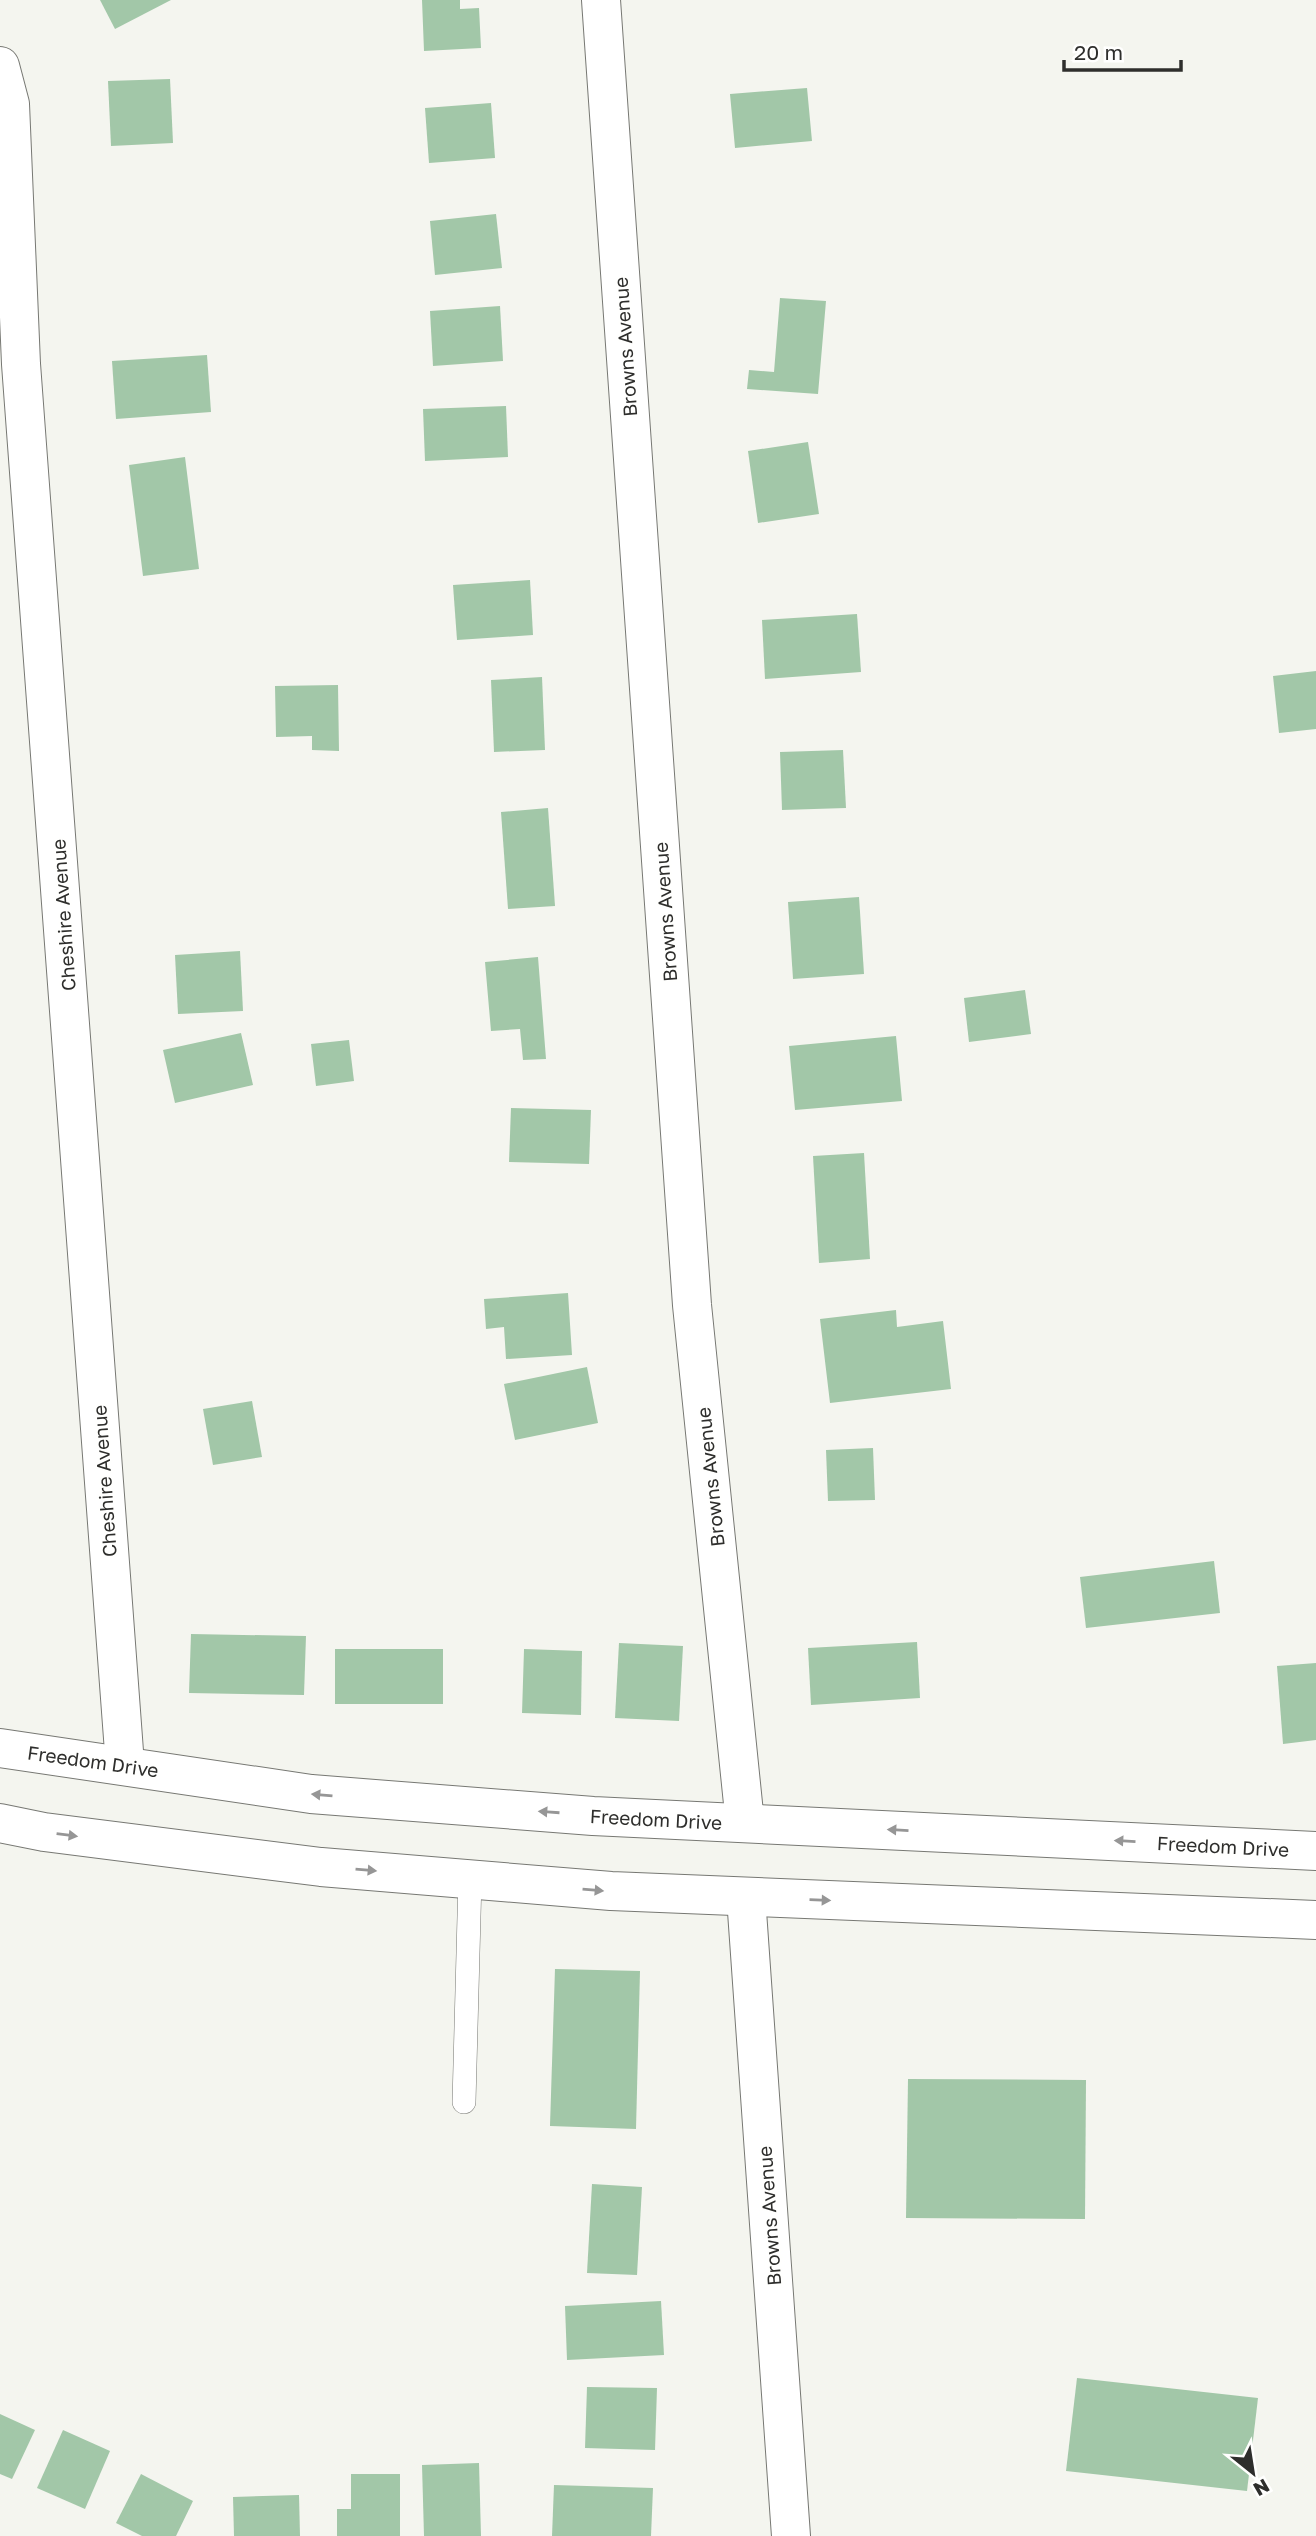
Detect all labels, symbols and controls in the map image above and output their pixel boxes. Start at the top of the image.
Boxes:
scale bar [1064,28,1181,72]
text: 20 m [1074,39,1123,65]
street label: Browns Avenue [609,276,641,418]
street label: Cheshire Avenue [46,838,80,992]
street label: Browns Avenue [649,841,681,983]
street label: Cheshire Avenue [87,1404,121,1558]
street label: Browns Avenue [691,1406,729,1548]
street label: Freedom Drive [26,1740,160,1782]
one-way arrow [311,1789,333,1800]
street label: Freedom Drive [589,1804,723,1834]
one-way arrow [538,1806,560,1817]
one-way arrow [887,1825,909,1836]
one-way arrow [56,1830,78,1841]
street label: Freedom Drive [1156,1831,1290,1861]
one-way arrow [1114,1836,1136,1847]
one-way arrow [355,1865,377,1876]
one-way arrow [582,1885,604,1896]
one-way arrow [809,1894,831,1905]
street label: Browns Avenue [753,2145,785,2287]
north arrow [1218,2438,1288,2508]
text: N [1250,2475,1274,2502]

